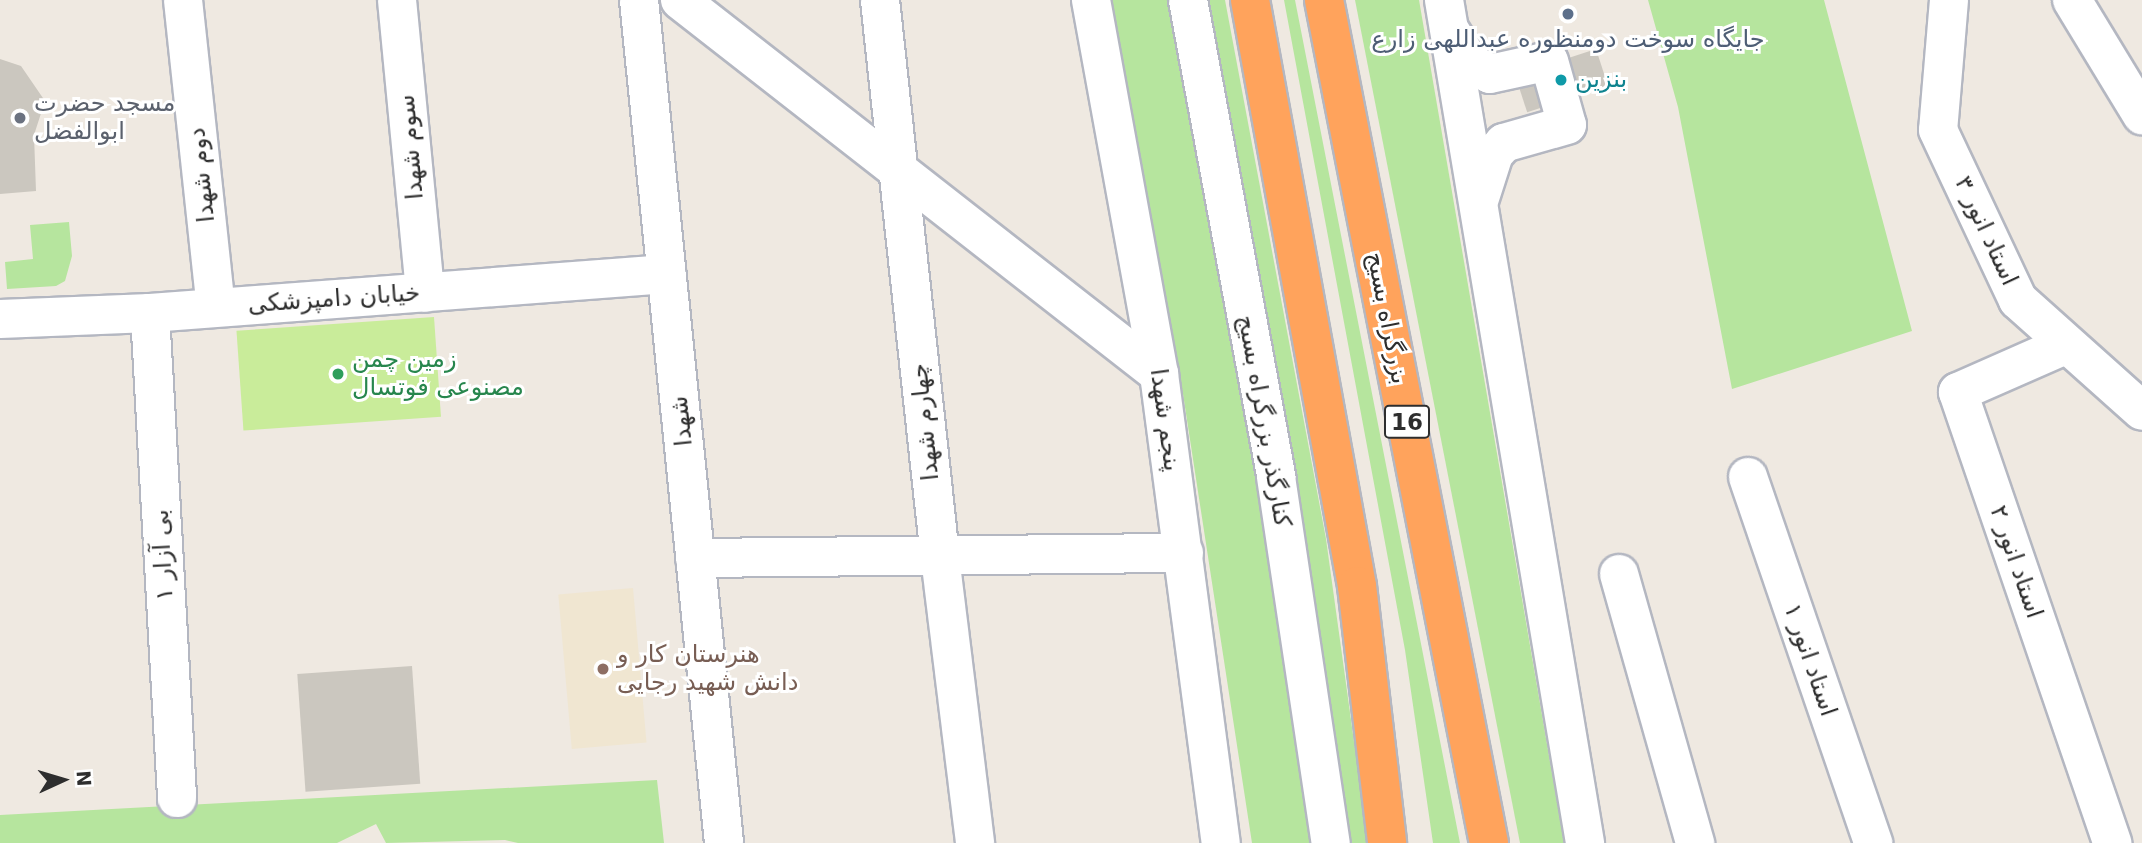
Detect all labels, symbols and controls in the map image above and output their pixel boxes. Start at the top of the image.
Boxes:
marker: جایگاه سوخت دومنظوره عبداللهی زارع [1560,6,1576,22]
place label: جایگاه سوخت دومنظوره عبداللهی زارع [1371,26,1765,54]
place label: بنزین [1575,66,1627,94]
marker: بنزین [1553,72,1569,88]
place label: مسجد حضرت ابوالفضل [34,90,175,146]
street label: سوم شهدا [392,93,430,201]
marker: مسجد حضرت ابوالفضل [12,110,28,126]
street label: دوم شهدا [183,126,221,224]
street label: استاد انور ۳ [1948,172,2024,290]
street label: بزرگراه بسیج [1360,250,1414,386]
street label: خیابان دامپزشکی [247,279,421,319]
street label: کنارگذر بزرگراه بسیج [1231,313,1297,529]
place label: زمین چمن مصنوعی فوتسال [352,346,524,402]
street label: چهارم شهدا [905,362,945,482]
marker: زمین چمن مصنوعی فوتسال [330,366,346,382]
street label: پنجم شهدا [1144,367,1186,473]
street label: شهدا [665,394,699,448]
road number: 16 [1382,402,1432,442]
street label: استاد انور ۲ [1983,502,2049,622]
street label: بی آزار ۱ [146,509,180,601]
street label: استاد انور ۱ [1777,600,1843,720]
place label: هنرستان کار و دانش شهید رجایی [617,641,798,697]
marker: هنرستان کار و دانش شهید رجایی [595,661,611,677]
north arrow [28,745,98,815]
text: N [72,770,95,787]

